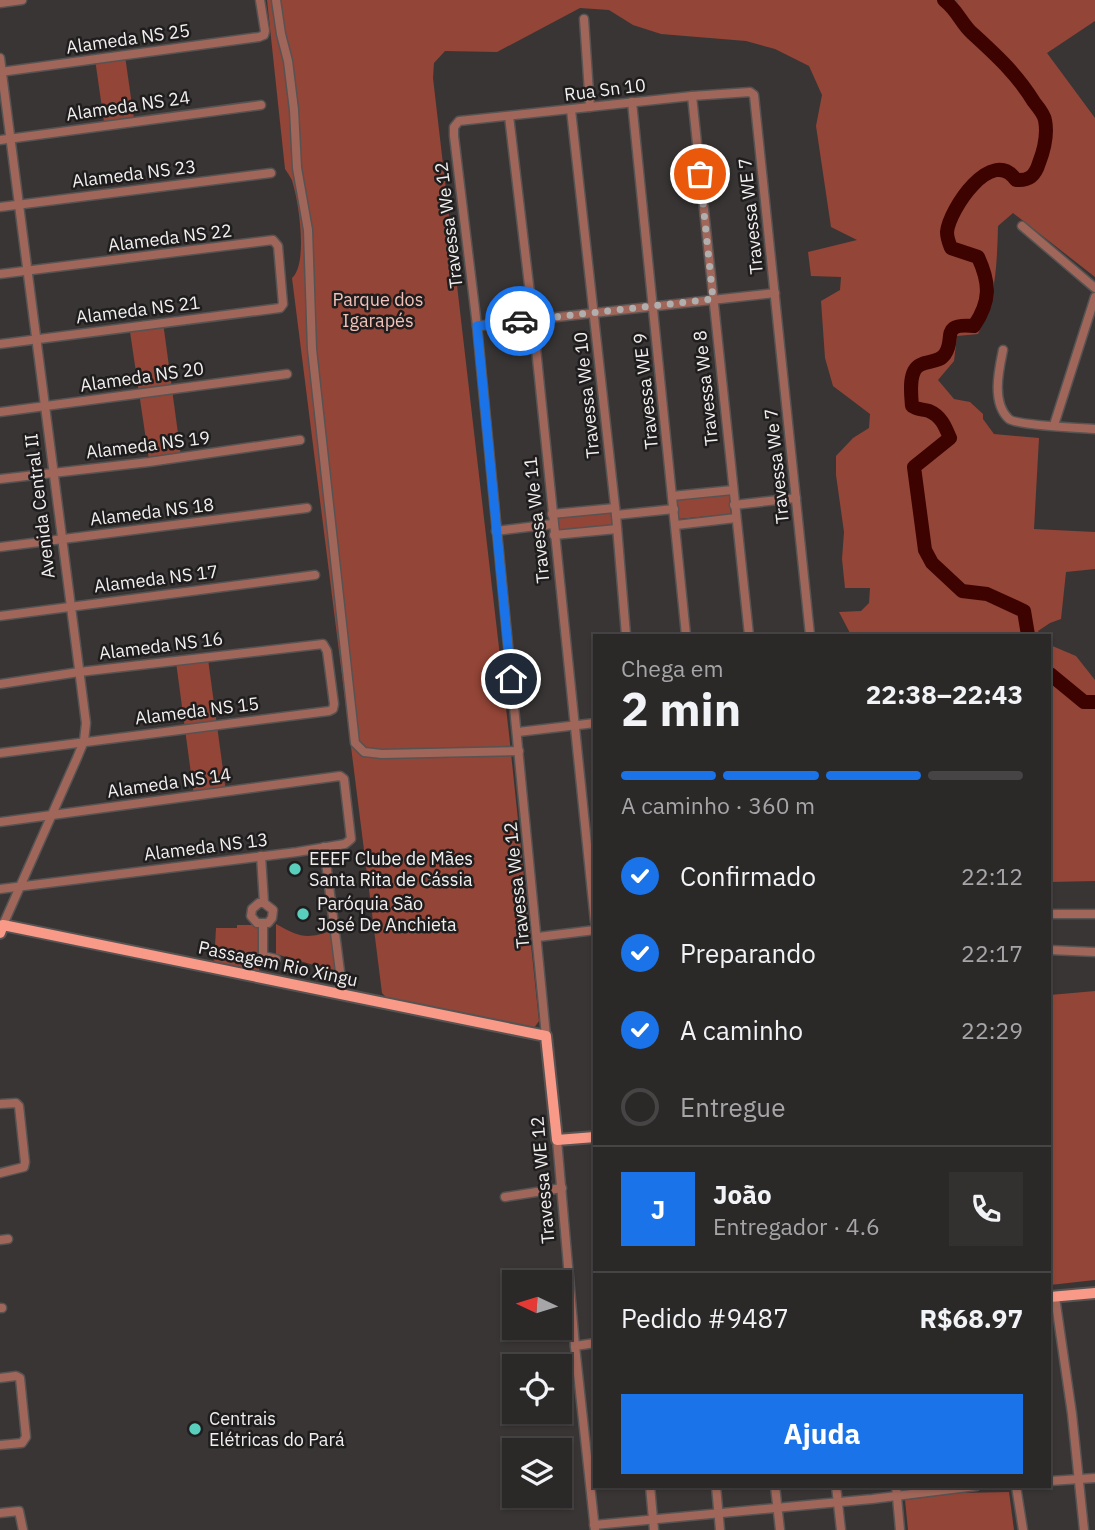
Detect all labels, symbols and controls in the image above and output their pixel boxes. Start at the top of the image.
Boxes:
street label: Alameda NS 25 [64,18,191,59]
street label: Rua Sn 10 [563,73,647,106]
street label: Alameda NS 24 [64,85,192,126]
pin [670,144,730,204]
street label: Alameda NS 23 [71,154,197,193]
icon: bag [681,155,719,193]
street label: Travessa WE 7 [733,157,768,275]
street label: Travessa We 12 [429,161,468,289]
street label: Alameda NS 22 [107,218,233,257]
courier [485,286,555,356]
park label: Parque dos Igarapés [333,288,423,332]
street label: Alameda NS 21 [75,290,201,329]
icon: car [501,302,539,340]
street label: Travessa We 8 [688,329,723,447]
street label: Travessa We 10 [568,331,605,459]
street label: Travessa WE 9 [628,332,663,450]
street label: Alameda NS 20 [78,356,205,397]
street label: Travessa We 7 [759,407,794,525]
street label: Alameda NS 19 [85,425,211,464]
street label: Avenida Central II [19,432,60,580]
street label: Travessa We 11 [518,456,555,584]
street label: Alameda NS 18 [89,492,215,531]
street label: Alameda NS 17 [93,559,219,598]
street label: Alameda NS 16 [98,626,224,665]
pin [481,649,541,709]
text: Chega em [621,653,723,683]
icon: home [492,660,530,698]
text: 22:38–22:43 [866,677,1023,711]
text: 2 min [621,679,741,739]
street label: Alameda NS 15 [134,691,260,730]
street label: Alameda NS 14 [105,762,233,803]
text: A caminho · 360 m [621,790,815,820]
street label: Travessa We 12 [498,821,535,949]
street label: Alameda NS 13 [143,827,269,866]
place label: EEEF Clube de Mães Santa Rita de Cássia [309,847,473,891]
icon: check [621,857,659,895]
text: Confirmado [680,859,816,893]
marker: EEEF Clube de Mães Santa Rita de Cássia [287,861,303,877]
text: 22:12 [961,861,1023,891]
place label: Paróquia São José De Anchieta [317,892,457,936]
marker: Paróquia São José De Anchieta [295,906,311,922]
icon: check [621,934,659,972]
street label: Passagem Rio Xingu [196,935,360,992]
text: Preparando [680,936,816,970]
text: 22:17 [961,938,1023,968]
icon: check [621,1011,659,1049]
text: A caminho [680,1013,803,1047]
text: 22:29 [961,1015,1023,1045]
text: Entregue [680,1090,785,1124]
street label: Travessa WE 12 [525,1115,560,1245]
button: phone [949,1172,1023,1246]
text: João [713,1177,772,1211]
text: J [651,1192,665,1226]
text: Entregador · 4.6 [713,1211,880,1241]
north arrow [502,1270,572,1340]
map controls [502,1270,572,1508]
text: Pedido #9487 [621,1301,789,1335]
text: R$68.97 [919,1301,1023,1335]
button: locate [502,1354,572,1424]
button: Ajuda [621,1394,1023,1474]
place label: Centrais Elétricas do Pará [209,1407,345,1451]
marker: Centrais Elétricas do Pará [187,1421,203,1437]
button: layers [502,1438,572,1508]

